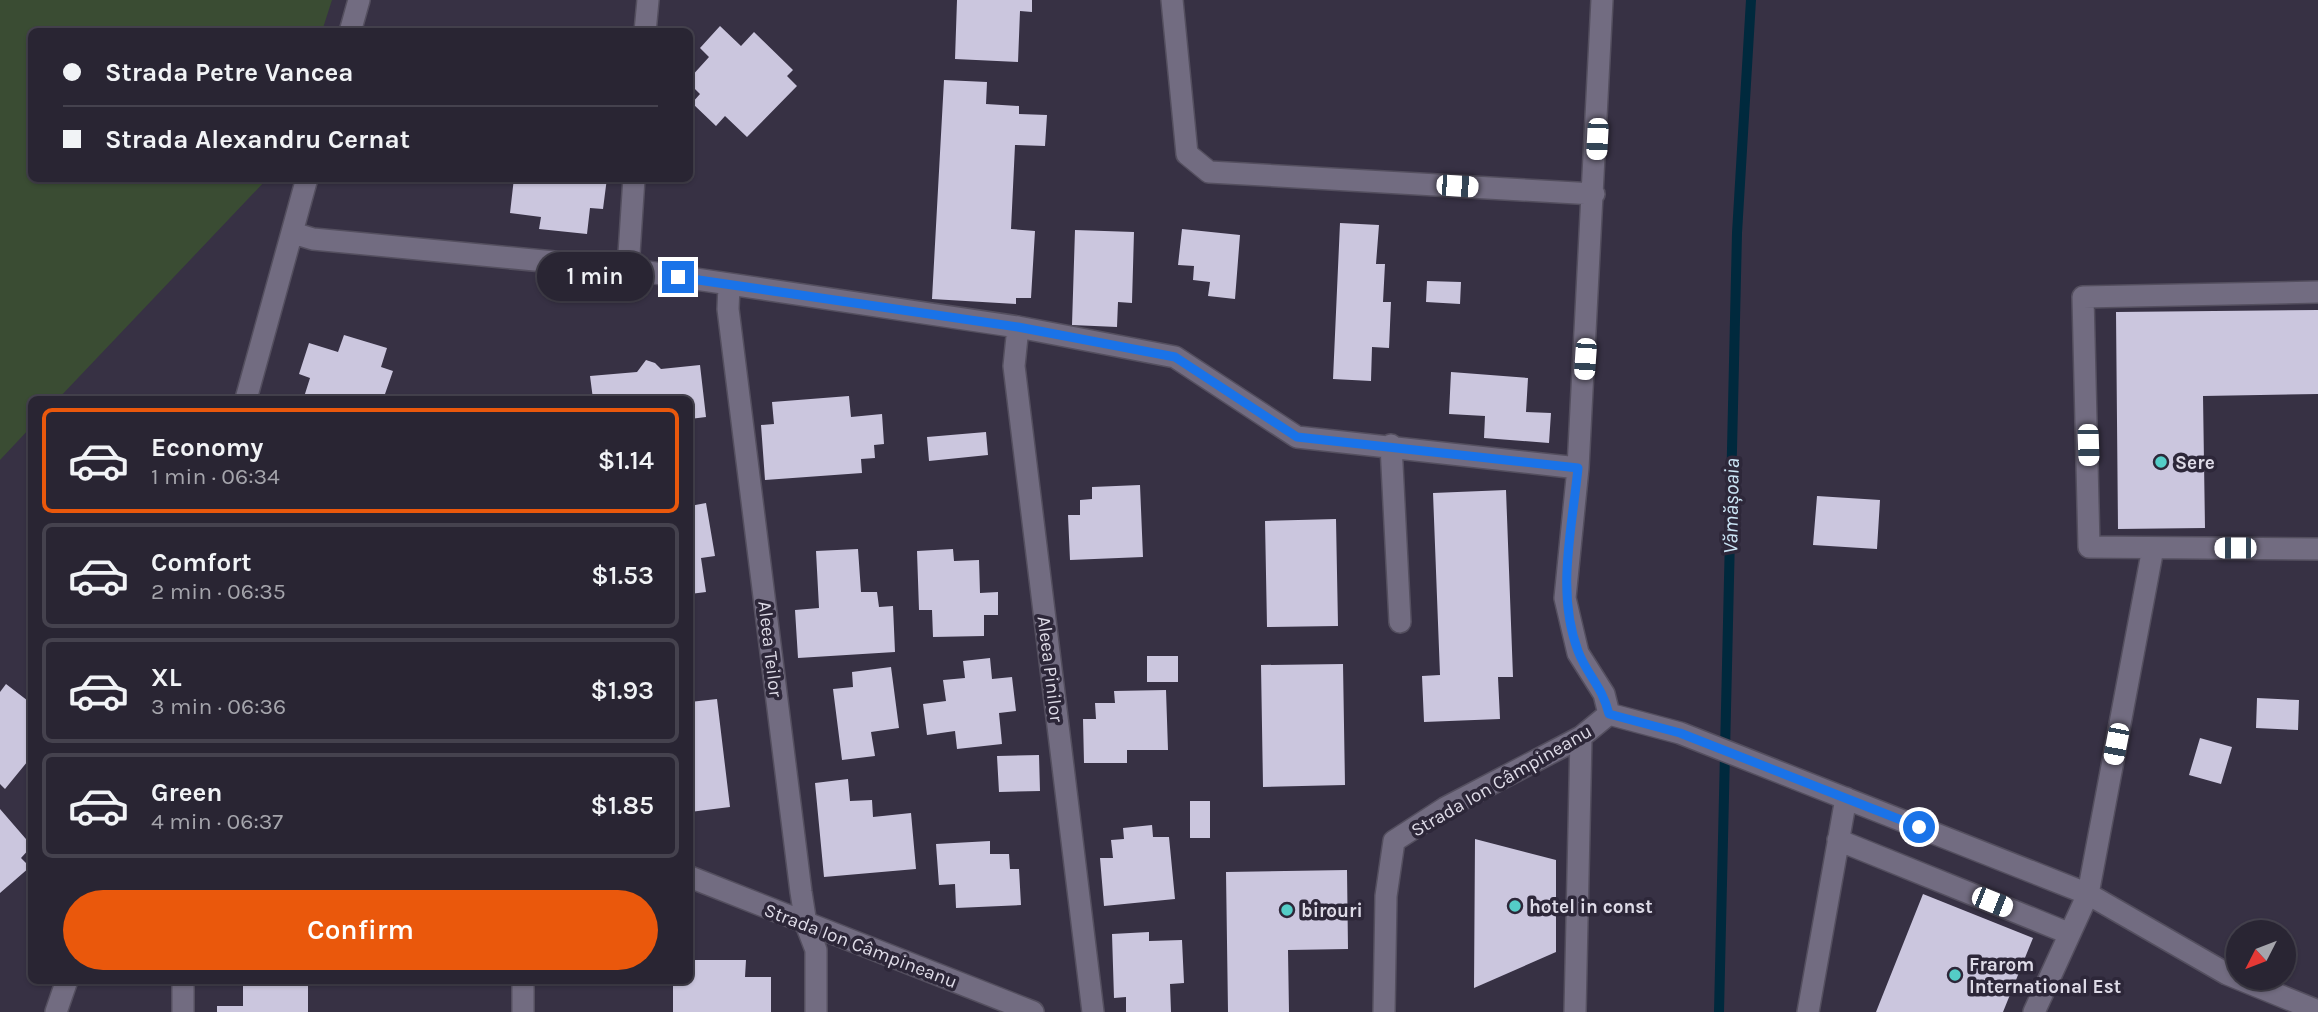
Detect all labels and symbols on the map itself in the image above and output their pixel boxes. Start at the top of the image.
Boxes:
car [1586,117,1609,161]
car [1436,174,1479,198]
callout: 1 min [538,252,654,302]
route end [662,261,694,293]
car [1574,337,1597,381]
car [2077,424,2100,466]
place label: Sere [2175,452,2215,474]
marker: Sere [2153,454,2169,470]
water label: Vămășoaia [1718,458,1744,554]
car [2215,538,2257,559]
street label: Aleea Teilor [753,600,787,699]
street label: Aleea Pinilor [1033,615,1067,723]
street label: Strada Ion Câmpineanu [1407,720,1596,842]
car [2102,721,2131,767]
route start [1903,811,1935,843]
car [1969,884,2016,920]
place label: hotel in const [1529,896,1653,918]
marker: hotel in const [1507,898,1523,914]
street label: Strada Ion Câmpineanu [761,899,960,993]
place label: birouri [1301,900,1363,922]
marker: birouri [1279,902,1295,918]
north arrow [2226,920,2296,990]
place label: Frarom International Est [1969,954,2121,998]
marker: Frarom International Est [1947,967,1963,983]

